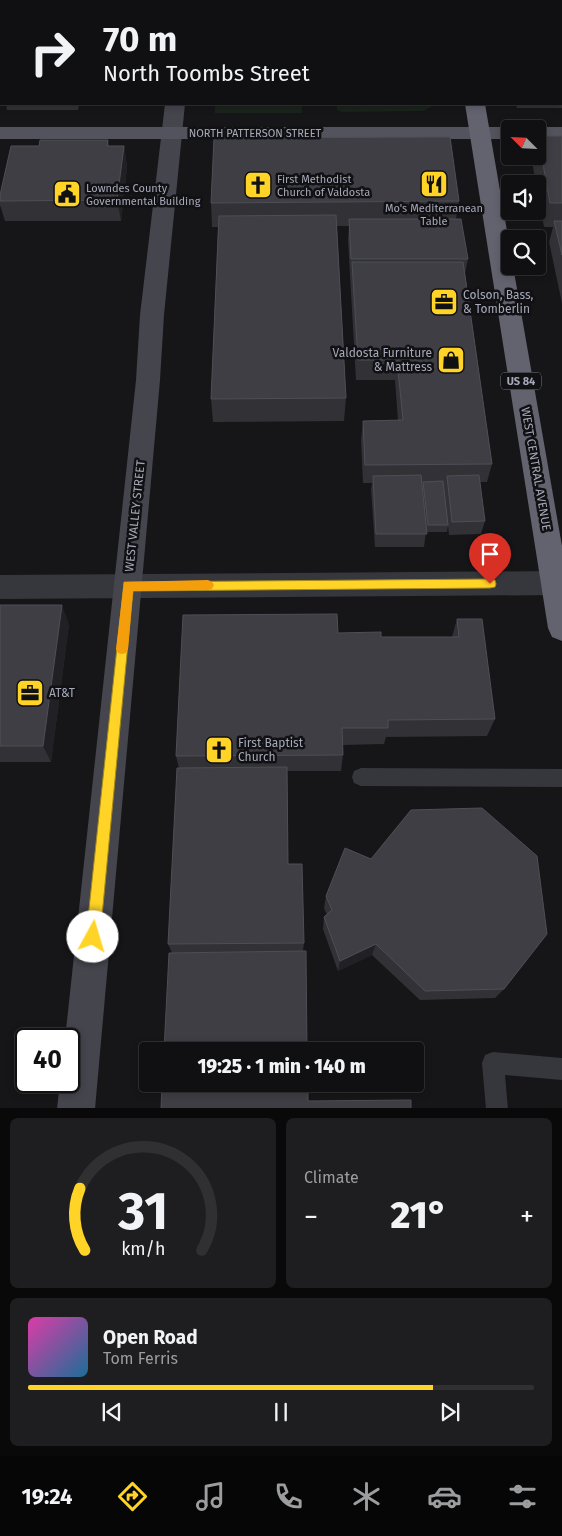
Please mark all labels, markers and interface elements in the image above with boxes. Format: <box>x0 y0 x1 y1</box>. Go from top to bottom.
text: 70 m <box>103 18 177 60</box>
icon: right <box>20 20 85 85</box>
text: North Toombs Street <box>103 60 310 87</box>
north arrow <box>501 120 546 165</box>
map controls <box>501 120 546 275</box>
street label: NORTH PATTERSON STREET <box>189 127 322 140</box>
restaurant icon: Mo's Mediterranean Table <box>419 169 449 199</box>
church icon: First Methodist Church of Valdosta <box>243 170 273 200</box>
place label: First Methodist Church of Valdosta <box>277 173 370 199</box>
button: sound <box>501 175 546 220</box>
public building icon: Lowndes County Governmental Building <box>52 179 82 209</box>
place label: Lowndes County Governmental Building <box>86 182 201 208</box>
place label: Mo's Mediterranean Table <box>385 202 483 228</box>
button: search <box>501 230 546 275</box>
office icon: Colson, Bass, & Tomberlin <box>429 287 459 317</box>
place label: Colson, Bass, & Tomberlin <box>463 288 534 316</box>
shop icon: Valdosta Furniture & Mattress <box>436 345 466 375</box>
place label: Valdosta Furniture & Mattress <box>333 346 432 374</box>
road number: US 84 <box>501 372 541 390</box>
street label: WEST CENTRAL AVENUE <box>518 406 554 532</box>
street label: WEST VALLEY STREET <box>122 459 148 572</box>
pin <box>469 533 511 584</box>
icon: arrive <box>476 540 504 568</box>
office icon: AT&T <box>15 678 45 708</box>
place label: AT&T <box>49 686 76 700</box>
church icon: First Baptist Church <box>204 735 234 765</box>
place label: First Baptist Church <box>238 736 304 764</box>
position arrow <box>66 910 118 962</box>
speed limit sign: 40 <box>15 1028 80 1093</box>
text: 19:25 · 1 min · 140 m <box>197 1055 366 1078</box>
text: Climate <box>304 1168 359 1187</box>
text: 31 <box>117 1180 168 1243</box>
text: 21° <box>391 1192 447 1238</box>
text: − <box>304 1200 318 1233</box>
text: + <box>520 1200 534 1233</box>
text: km/h <box>121 1238 165 1260</box>
text: Open Road <box>103 1326 198 1349</box>
text: Tom Ferris <box>103 1349 178 1368</box>
icon: previous <box>98 1398 126 1426</box>
icon: pause <box>267 1398 295 1426</box>
icon: next <box>436 1398 464 1426</box>
icon: directions <box>115 1479 150 1514</box>
icon: music <box>193 1479 228 1514</box>
icon: phone <box>271 1479 306 1514</box>
icon: climate <box>349 1479 384 1514</box>
icon: car <box>427 1479 462 1514</box>
icon: filters <box>505 1479 540 1514</box>
text: 19:24 <box>22 1483 72 1510</box>

